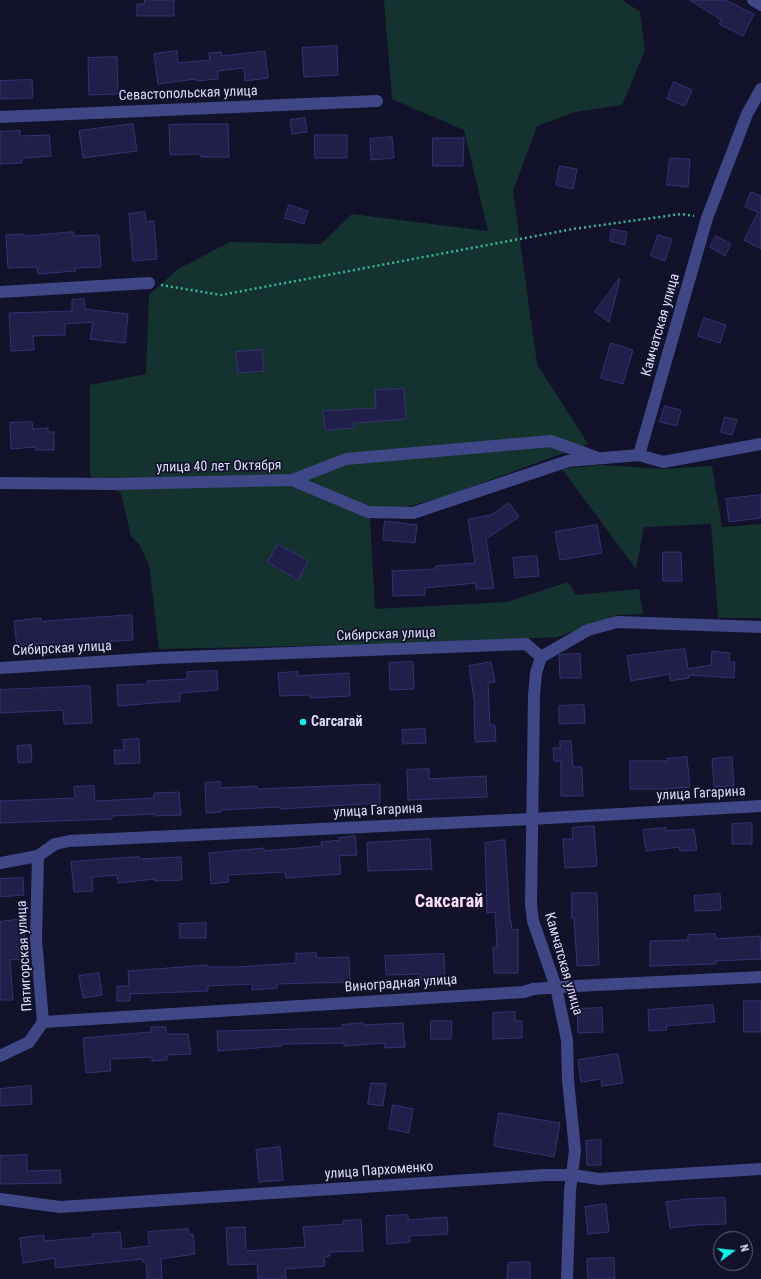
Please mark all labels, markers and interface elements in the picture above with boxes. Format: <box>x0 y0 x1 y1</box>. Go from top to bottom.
street label: Севастопольская улица <box>118 83 258 105</box>
street label: Камчатская улица <box>638 272 684 378</box>
street label: улица 40 лет Октября <box>156 458 282 476</box>
street label: Сибирская улица <box>336 625 436 645</box>
street label: Сибирская улица <box>12 638 112 660</box>
place label: Сагсагай <box>311 714 362 730</box>
marker: Сагсагай <box>298 717 308 727</box>
street label: улица Гагарина <box>656 783 746 805</box>
street label: улица Гагарина <box>333 800 423 822</box>
district label: Саксагай <box>415 891 483 913</box>
street label: Пятигорская улица <box>14 900 36 1012</box>
street label: Камчатская улица <box>540 911 586 1017</box>
street label: Виноградная улица <box>344 972 458 996</box>
street label: улица Пархоменко <box>324 1159 434 1183</box>
north arrow <box>713 1231 753 1271</box>
text: N <box>737 1243 751 1253</box>

